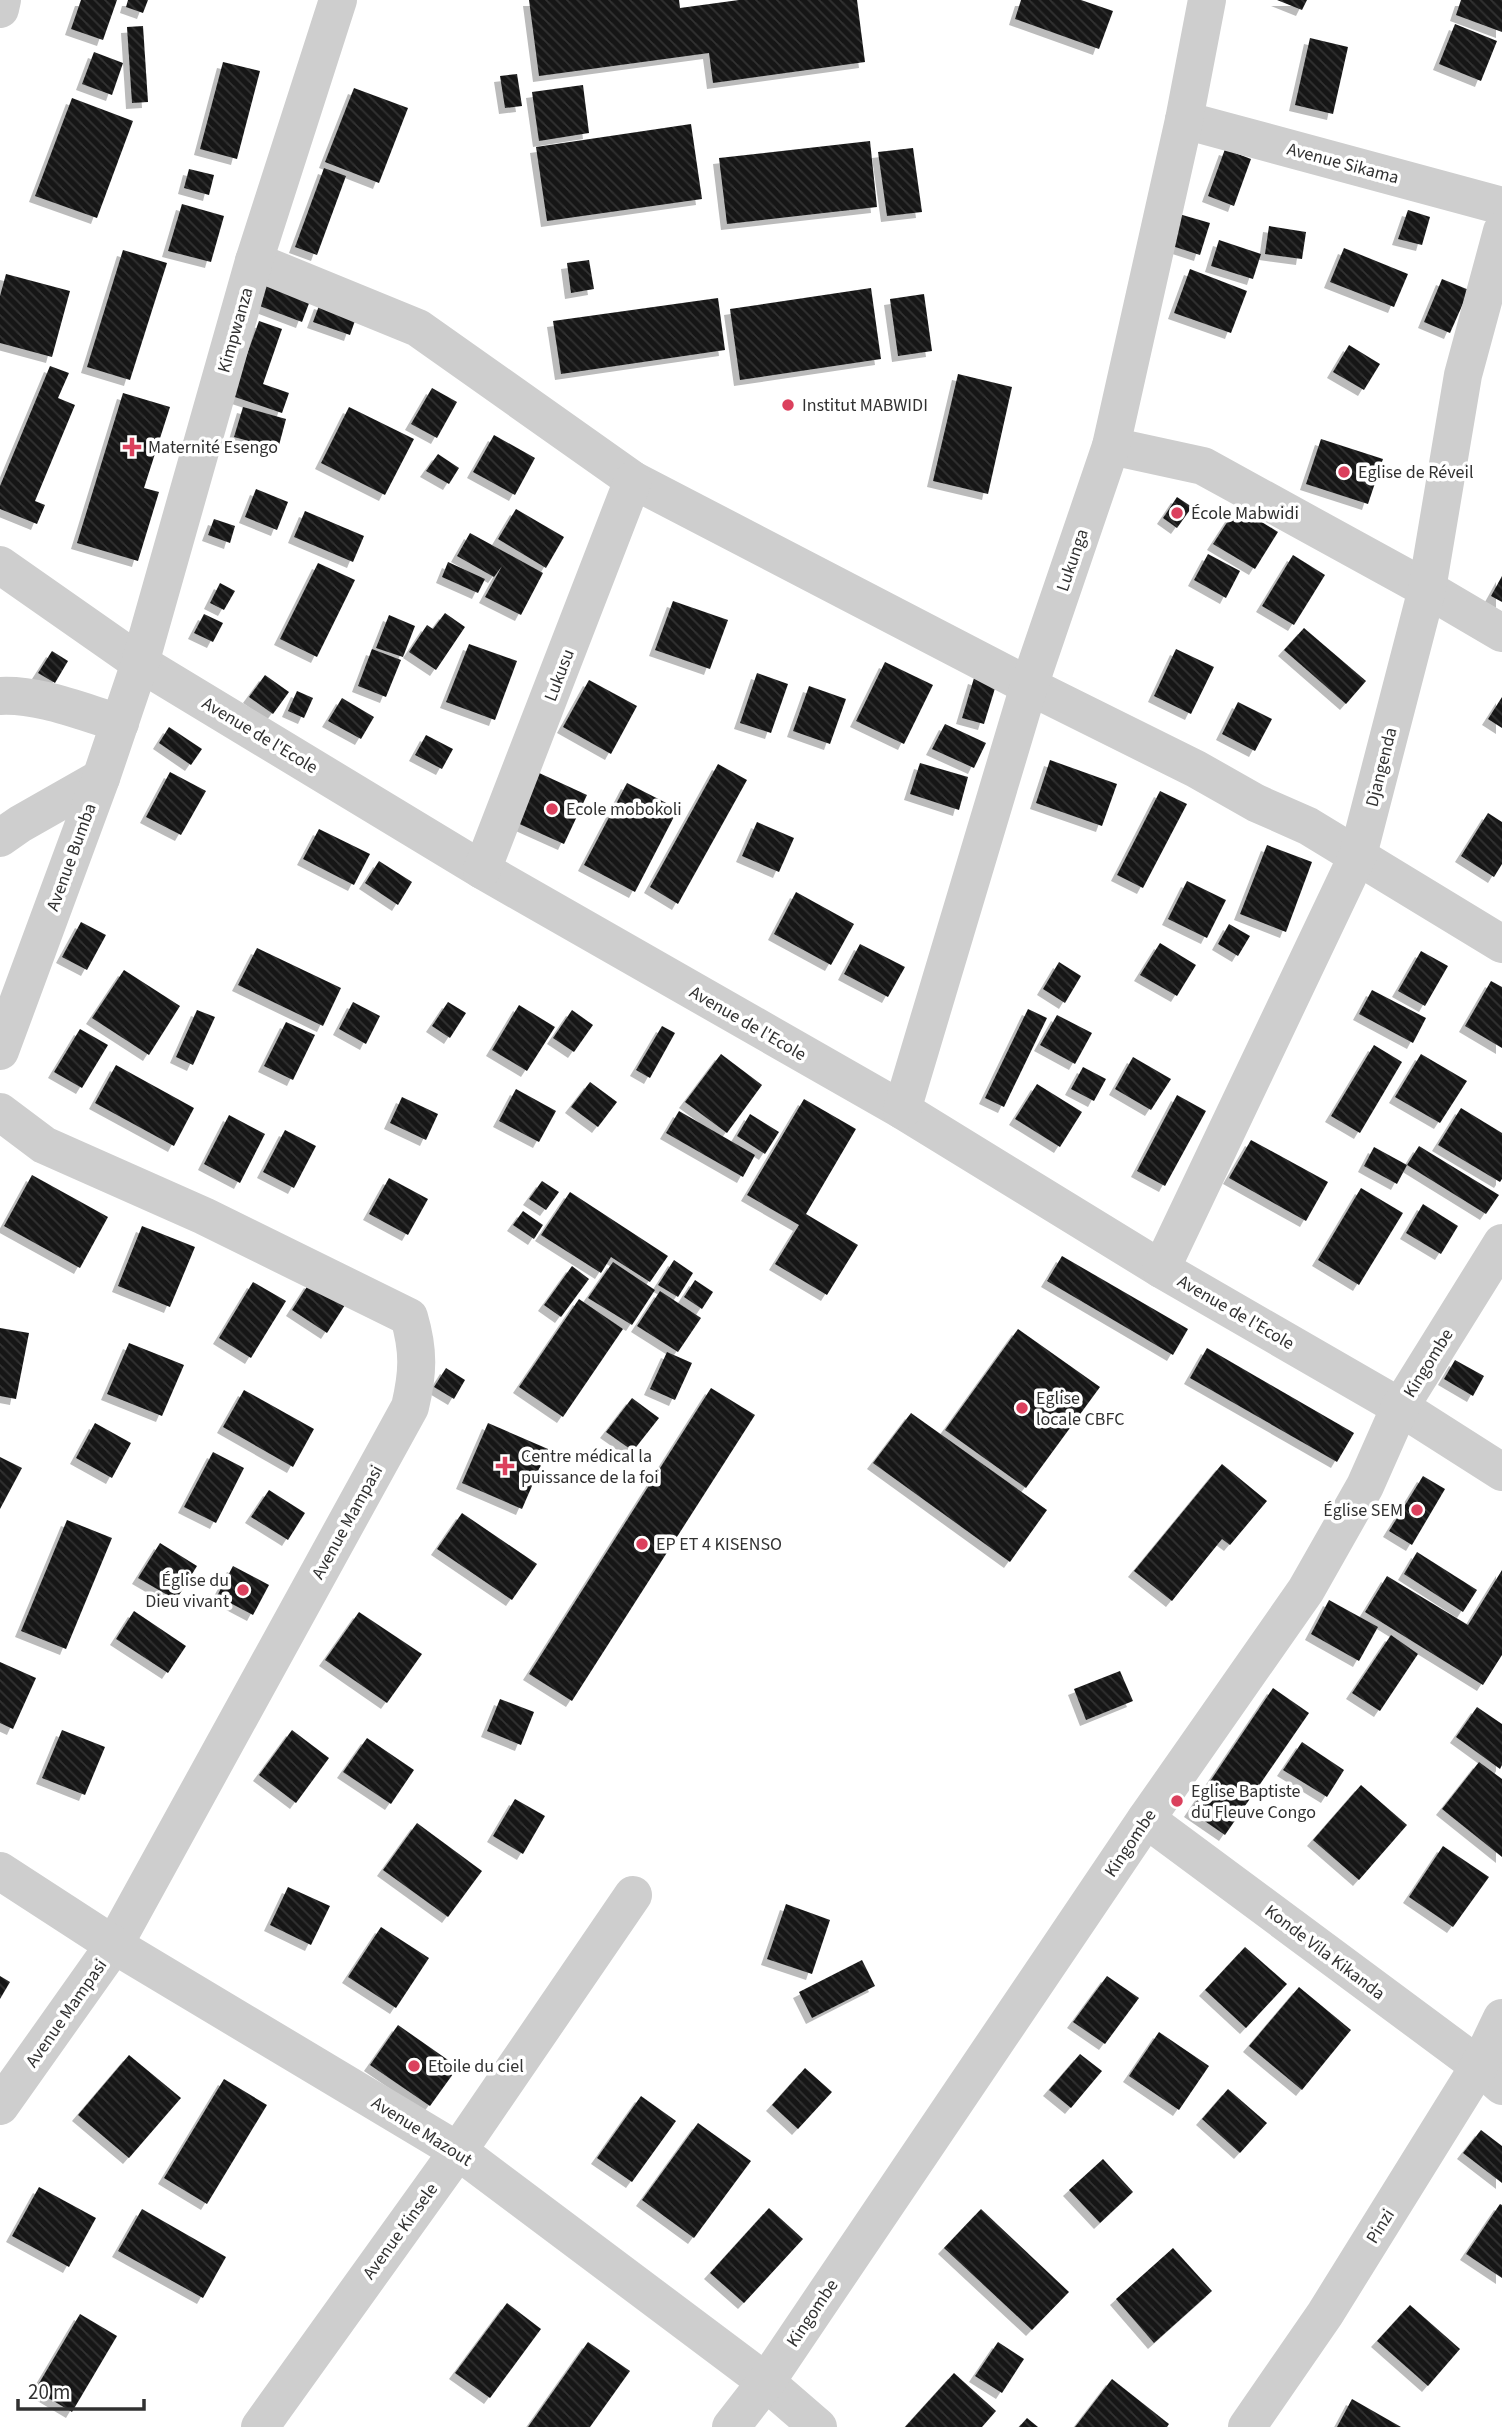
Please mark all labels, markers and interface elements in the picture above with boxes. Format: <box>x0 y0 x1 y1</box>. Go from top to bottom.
street label: Avenue Sikama <box>1284 137 1402 190</box>
street label: Kimpwanza <box>211 285 260 376</box>
place label: Institut MABWIDI <box>802 393 928 418</box>
marker: Institut MABWIDI <box>780 397 796 413</box>
place label: Maternité Esengo <box>148 435 278 460</box>
marker: Maternité Esengo <box>122 437 142 457</box>
place label: Eglise de Réveil <box>1358 460 1474 485</box>
marker: Eglise de Réveil <box>1336 464 1352 480</box>
place label: École Mabwidi <box>1191 501 1299 526</box>
marker: École Mabwidi <box>1169 505 1185 521</box>
street label: Lukunga <box>1050 526 1095 595</box>
street label: Lukusu <box>538 645 581 705</box>
street label: Avenue de l'Ecole <box>197 691 322 780</box>
street label: Djangenda <box>1360 725 1403 809</box>
place label: Ecole mobokoli <box>566 797 682 822</box>
street label: Avenue Bumba <box>40 800 103 915</box>
marker: Ecole mobokoli <box>544 801 560 817</box>
street label: Avenue de l'Ecole <box>685 980 811 1067</box>
street label: Avenue de l'Ecole <box>1173 1269 1299 1356</box>
street label: Kingombe <box>1397 1324 1459 1403</box>
place label: Eglise locale CBFC <box>1036 1386 1124 1432</box>
marker: Eglise locale CBFC <box>1014 1400 1030 1416</box>
place label: Centre médical la puissance de la foi <box>521 1444 659 1490</box>
marker: Centre médical la puissance de la foi <box>495 1456 515 1476</box>
street label: Avenue Mampasi <box>306 1461 389 1584</box>
place label: Église SEM <box>1323 1498 1403 1523</box>
marker: Église SEM <box>1409 1502 1425 1518</box>
place label: EP ET 4 KISENSO <box>656 1532 782 1557</box>
marker: EP ET 4 KISENSO <box>634 1536 650 1552</box>
place label: Église du Dieu vivant <box>145 1568 229 1614</box>
marker: Église du Dieu vivant <box>235 1582 251 1598</box>
place label: Eglise Baptiste du Fleuve Congo <box>1191 1779 1316 1825</box>
marker: Eglise Baptiste du Fleuve Congo <box>1169 1793 1185 1809</box>
street label: Kingombe <box>1098 1804 1162 1882</box>
street label: Konde Vila Kikanda <box>1259 1899 1390 2006</box>
street label: Avenue Mampasi <box>20 1954 113 2072</box>
place label: Etoile du ciel <box>428 2054 524 2079</box>
marker: Etoile du ciel <box>406 2058 422 2074</box>
street label: Avenue Mazout <box>367 2091 477 2172</box>
street label: Avenue Kinsele <box>357 2178 444 2285</box>
street label: Pinzi <box>1360 2204 1401 2248</box>
street label: Kingombe <box>780 2274 844 2352</box>
scale bar <box>18 2368 144 2412</box>
text: 20 m <box>28 2377 70 2407</box>

